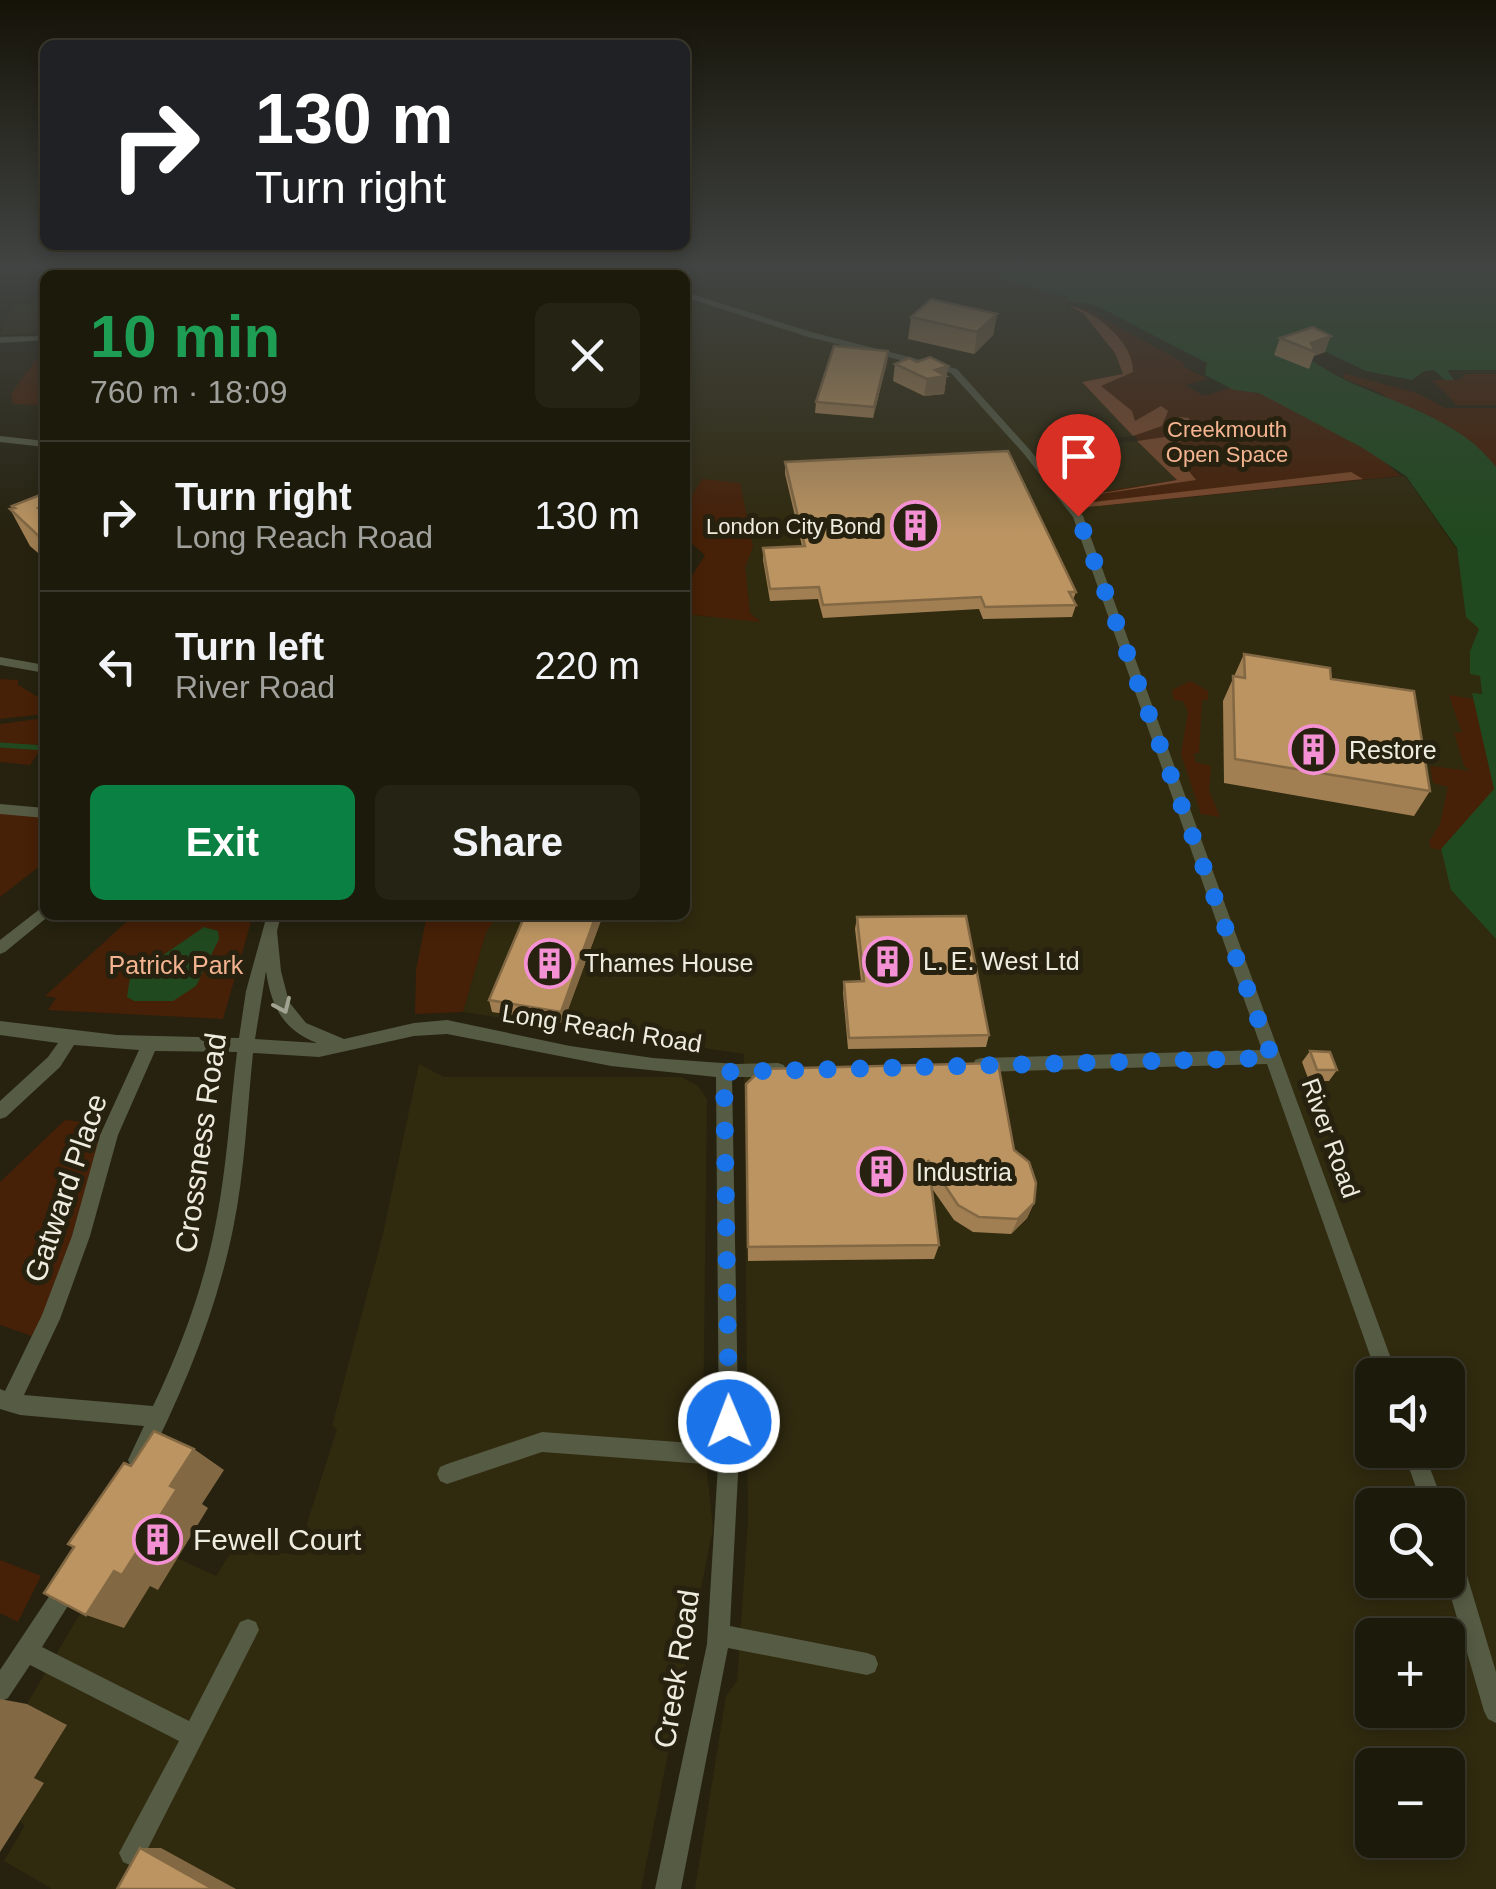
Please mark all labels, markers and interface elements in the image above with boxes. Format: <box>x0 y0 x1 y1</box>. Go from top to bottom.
icon: right <box>90 80 220 210</box>
text: 130 m <box>255 80 453 158</box>
text: Turn right <box>255 162 446 213</box>
text: 10 min <box>90 303 280 370</box>
button: close <box>535 303 640 408</box>
text: 760 m · 18:09 <box>90 374 287 410</box>
pin <box>1036 414 1121 517</box>
park label: Creekmouth Open Space <box>1166 417 1288 467</box>
icon: arrive <box>1051 429 1106 484</box>
text: Turn right <box>175 476 352 518</box>
icon: right <box>90 489 145 544</box>
text: 130 m <box>534 495 640 537</box>
building icon: London City Bond <box>890 500 942 552</box>
place label: London City Bond <box>706 514 881 539</box>
text: Long Reach Road <box>175 519 433 555</box>
text: Turn left <box>175 626 324 668</box>
icon: left <box>90 639 145 694</box>
text: 220 m <box>534 645 640 687</box>
text: River Road <box>175 669 335 705</box>
building icon: Restore <box>1288 724 1340 776</box>
place label: Restore <box>1349 736 1437 764</box>
button: Exit <box>90 785 355 900</box>
button: Share <box>375 785 640 900</box>
building icon: L. E. West Ltd <box>862 935 914 987</box>
building icon: Thames House <box>523 937 575 989</box>
place label: L. E. West Ltd <box>923 947 1080 975</box>
place label: Thames House <box>584 949 754 977</box>
park label: Patrick Park <box>109 951 244 979</box>
one-way arrow <box>271 995 291 1013</box>
street label: Long Reach Road <box>500 998 704 1058</box>
street label: Crossness Road <box>169 1031 232 1255</box>
street label: River Road <box>1296 1074 1366 1202</box>
street label: Gatward Place <box>18 1089 113 1286</box>
building icon: Industria <box>855 1146 907 1198</box>
place label: Industria <box>916 1158 1012 1186</box>
map controls <box>1355 1358 1465 1858</box>
button: sound <box>1355 1358 1465 1468</box>
position arrow <box>677 1370 781 1474</box>
button: search <box>1355 1488 1465 1598</box>
building icon: Fewell Court <box>132 1514 184 1566</box>
place label: Fewell Court <box>193 1523 362 1556</box>
street label: Creek Road <box>648 1587 705 1751</box>
button: + <box>1355 1618 1465 1728</box>
button: − <box>1355 1748 1465 1858</box>

